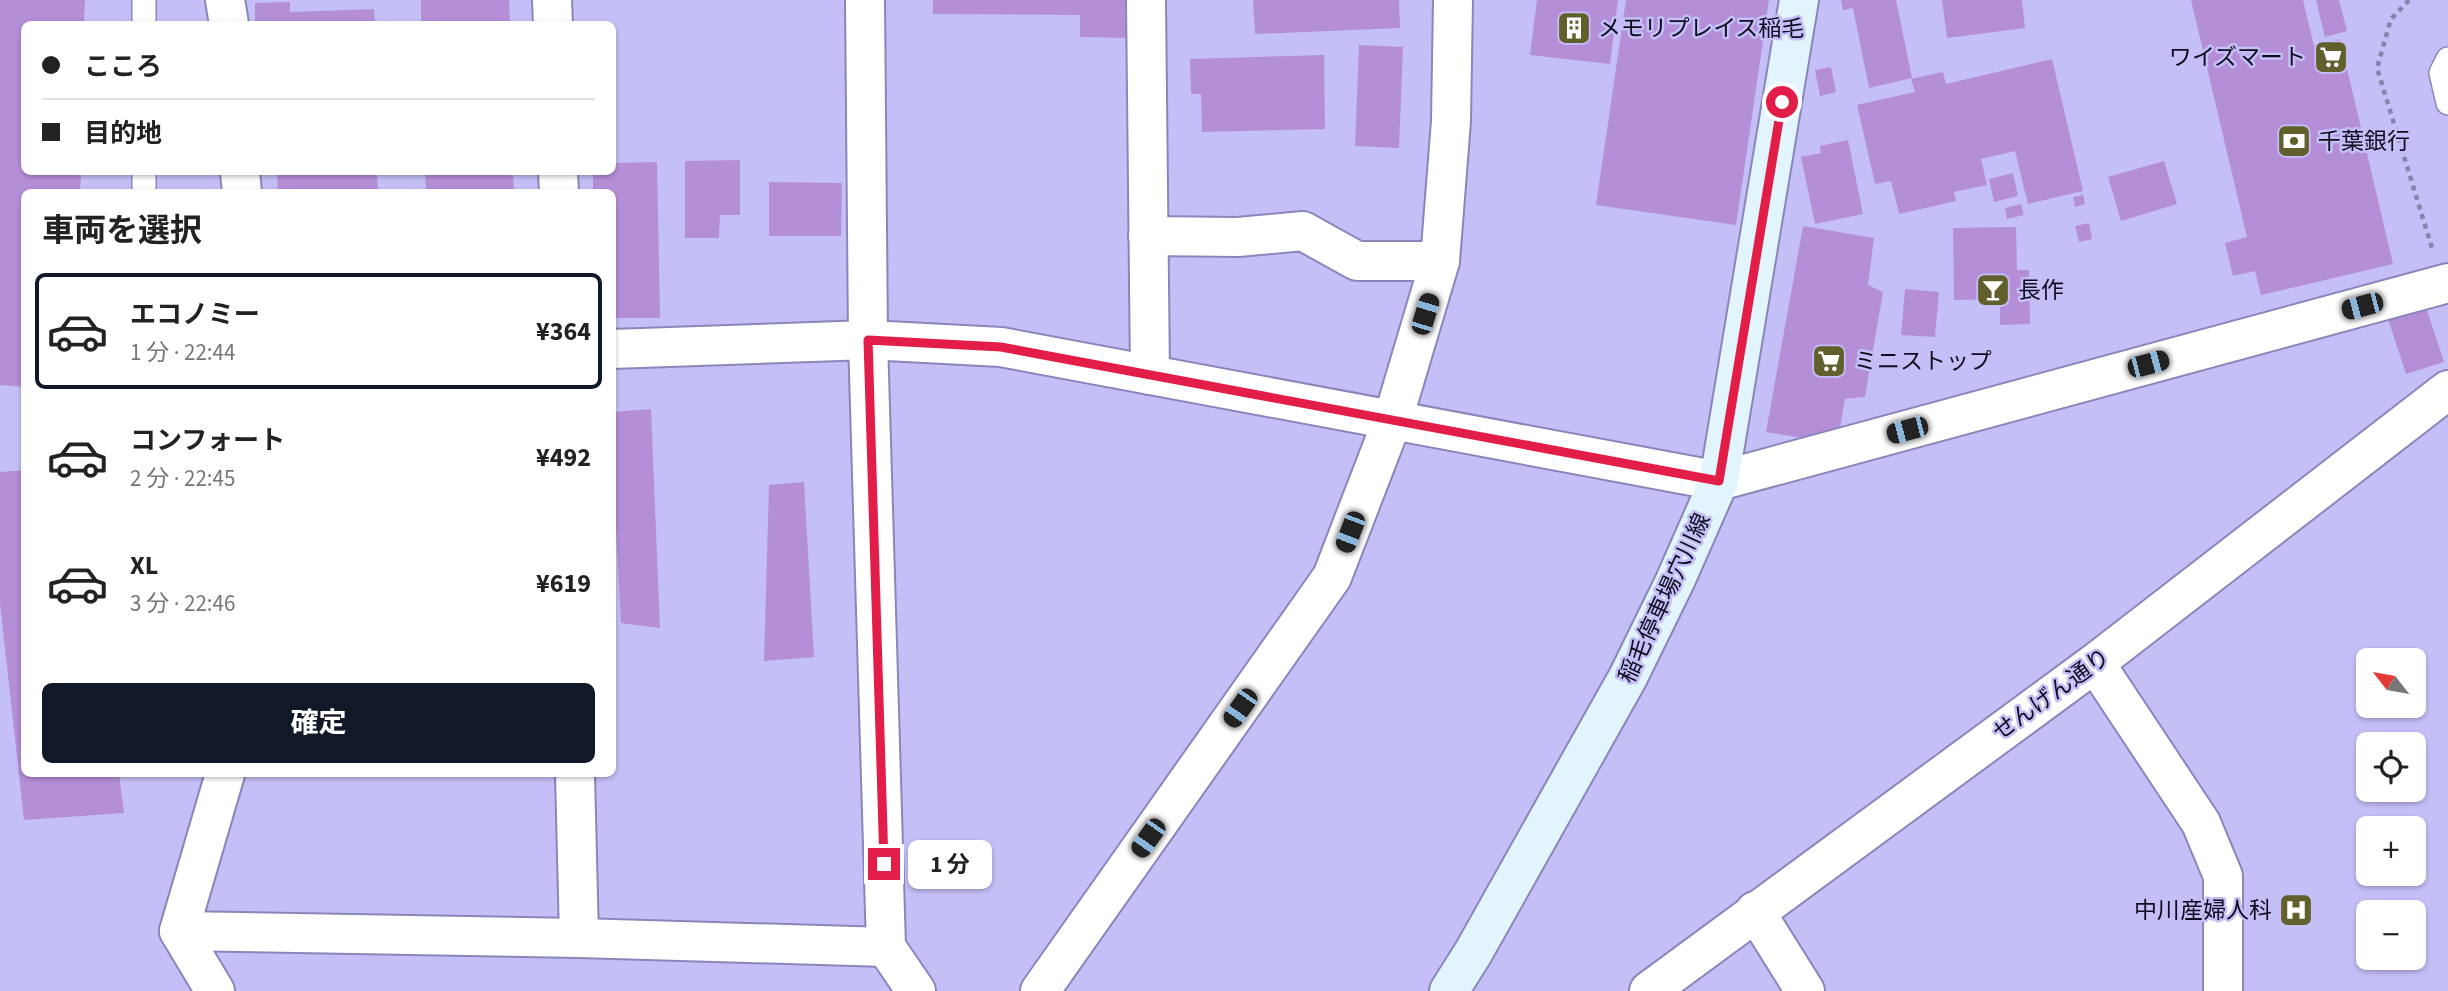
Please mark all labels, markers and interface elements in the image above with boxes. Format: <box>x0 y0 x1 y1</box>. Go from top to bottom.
building icon: メモリプレイス稲毛 <box>1555 9 1593 47</box>
place label: メモリプレイス稲毛 <box>1598 12 1804 45</box>
supermarket icon: ワイズマート <box>2312 38 2350 76</box>
place label: ワイズマート <box>2169 41 2306 74</box>
text: こころ <box>84 48 162 85</box>
route start <box>1766 86 1798 118</box>
text: 目的地 <box>84 115 162 152</box>
bank icon: 千葉銀行 <box>2275 122 2313 160</box>
place label: 千葉銀行 <box>2318 125 2410 158</box>
text: 車両を選択 <box>42 208 202 254</box>
bar icon: 長作 <box>1974 271 2012 309</box>
place label: 長作 <box>2018 274 2064 307</box>
car <box>2339 290 2386 322</box>
car <box>1409 291 1442 337</box>
text: エコノミー <box>130 296 260 333</box>
icon: car <box>46 300 109 363</box>
text: ¥364 <box>536 313 591 350</box>
text: 1 分 · 22:44 <box>130 336 235 369</box>
supermarket icon: ミニストップ <box>1810 342 1848 380</box>
place label: ミニストップ <box>1854 345 1992 378</box>
car <box>2125 348 2172 380</box>
car <box>1884 414 1931 446</box>
text: コンフォート <box>130 422 285 459</box>
icon: car <box>46 426 109 489</box>
text: ¥492 <box>536 439 591 476</box>
text: 2 分 · 22:45 <box>130 462 235 495</box>
street label: 稲毛停車場穴川線 <box>1611 508 1718 689</box>
car <box>1333 509 1368 555</box>
text: XL <box>130 547 158 584</box>
icon: car <box>46 552 109 615</box>
text: ¥619 <box>536 565 591 602</box>
text: 3 分 · 22:46 <box>130 587 235 620</box>
street label: せんげん通り <box>1986 640 2117 748</box>
north arrow <box>2356 648 2426 718</box>
map controls <box>2356 648 2426 970</box>
button: 確定 <box>42 683 595 763</box>
car <box>1220 685 1261 731</box>
button: locate <box>2356 732 2426 802</box>
car <box>1128 815 1169 861</box>
button: + <box>2356 816 2426 886</box>
callout: 1 分 <box>908 840 992 888</box>
route end <box>868 848 900 880</box>
text: 1 分 <box>930 848 970 881</box>
hospital icon: 中川産婦人科 <box>2277 891 2315 929</box>
place label: 中川産婦人科 <box>2134 894 2272 927</box>
button: − <box>2356 900 2426 970</box>

